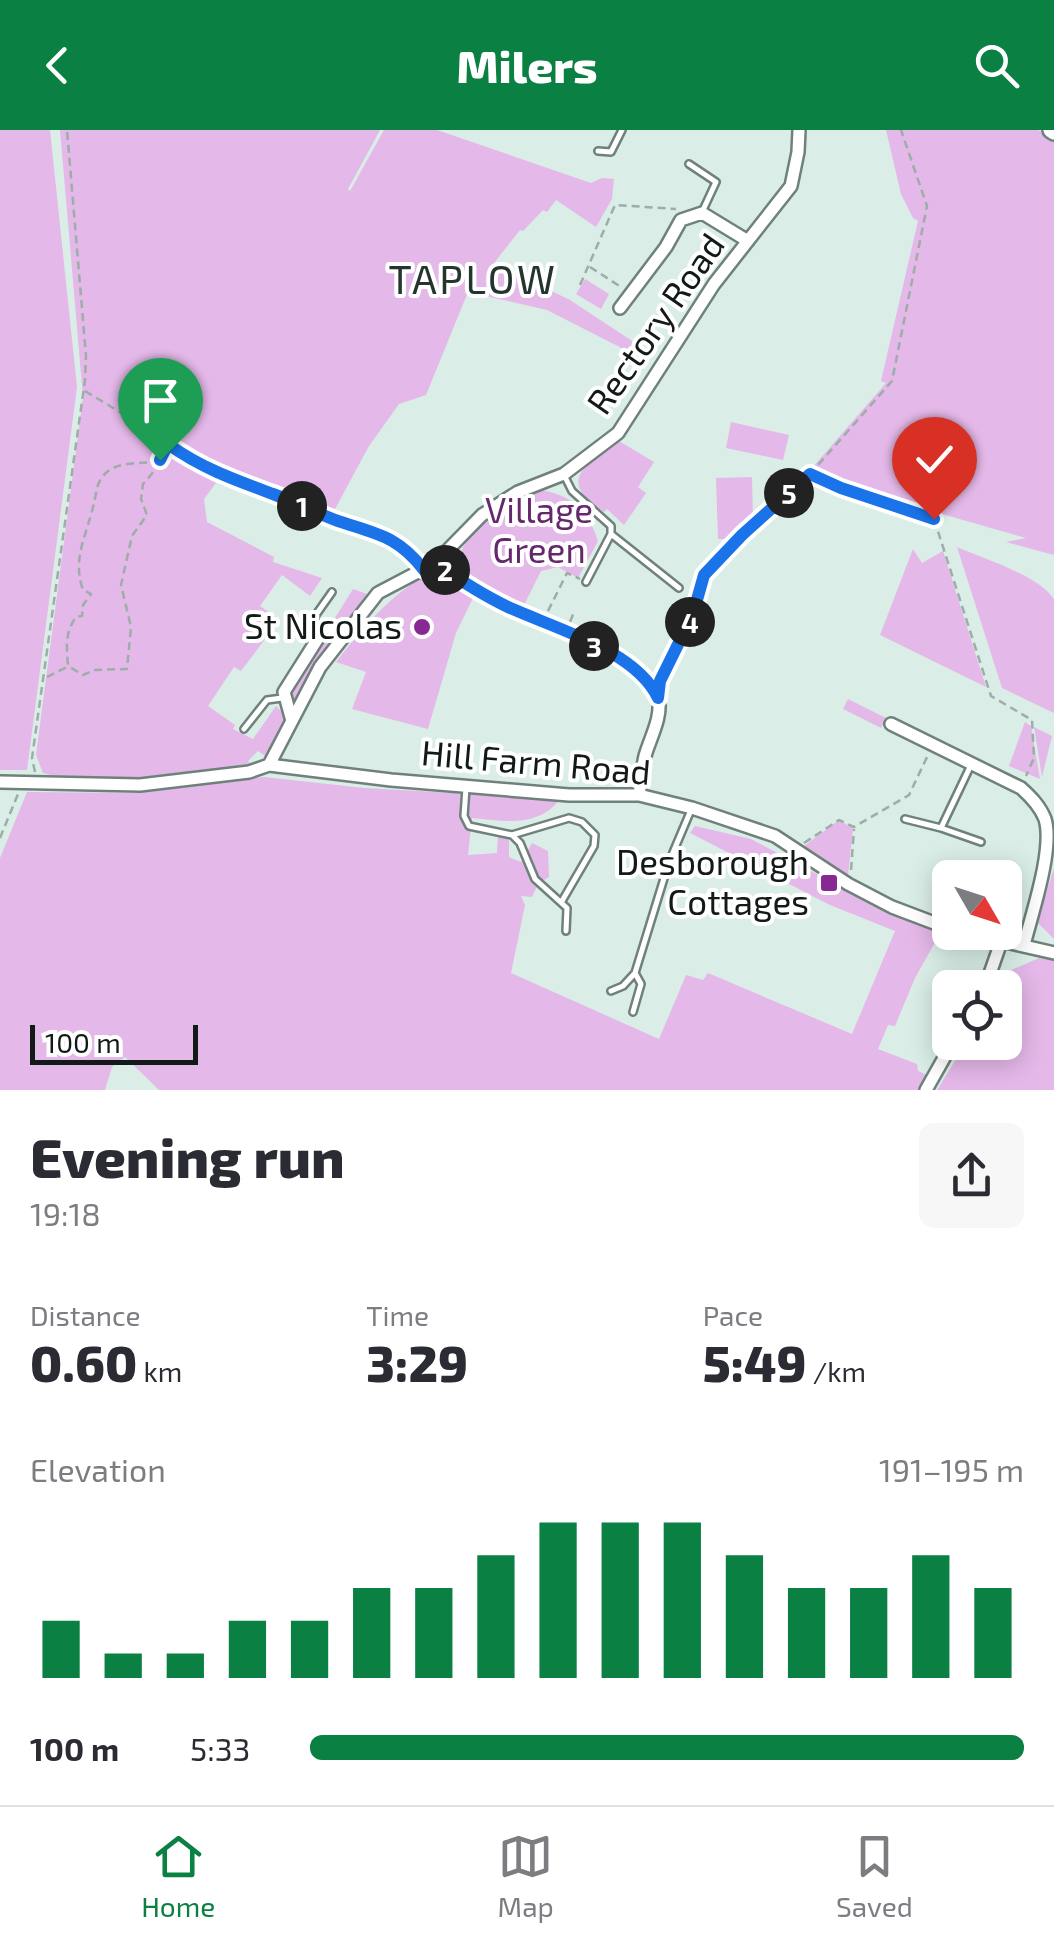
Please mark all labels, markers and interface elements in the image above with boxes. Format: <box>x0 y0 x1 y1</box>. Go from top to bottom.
icon: back <box>30 38 85 93</box>
text: Milers <box>457 38 597 92</box>
icon: search <box>969 38 1024 93</box>
street label: Rectory Road <box>577 224 732 421</box>
district label: TAPLOW <box>389 254 557 302</box>
pin <box>118 358 203 461</box>
icon: arrive <box>133 373 188 428</box>
pin <box>892 417 977 520</box>
icon: check <box>907 432 962 487</box>
pin: 5 <box>764 468 814 518</box>
text: 5 <box>781 476 797 510</box>
pin: 1 <box>277 481 327 531</box>
park label: Village Green <box>485 488 593 570</box>
text: 1 <box>296 489 308 523</box>
pin: 2 <box>420 545 470 595</box>
text: 2 <box>437 553 453 587</box>
pin: 4 <box>665 597 715 647</box>
place label: St Nicolas <box>244 604 402 646</box>
text: 4 <box>681 605 699 639</box>
marker: St Nicolas <box>411 616 433 638</box>
pin: 3 <box>569 621 619 671</box>
text: 3 <box>586 629 602 663</box>
street label: Hill Farm Road <box>420 730 653 792</box>
place label: Desborough Cottages <box>616 840 809 922</box>
north arrow <box>932 860 1022 950</box>
map controls <box>932 860 1022 1060</box>
marker: Desborough Cottages <box>818 872 840 894</box>
button: locate <box>932 970 1022 1060</box>
scale bar <box>30 1020 198 1064</box>
text: 100 m <box>45 1025 121 1059</box>
text: Evening run <box>30 1123 345 1189</box>
button: share <box>919 1123 1024 1228</box>
text: 19:18 <box>30 1194 101 1232</box>
text: Distance <box>30 1298 141 1332</box>
text: Time <box>366 1298 429 1332</box>
text: Pace <box>703 1298 763 1332</box>
text: 0.60 <box>30 1332 137 1392</box>
text: 3:29 <box>366 1332 468 1392</box>
text: 5:49 <box>703 1332 807 1392</box>
text: km <box>137 1354 182 1388</box>
text: /km <box>807 1354 866 1388</box>
text: Elevation <box>30 1450 166 1488</box>
text: 191–195 m <box>879 1450 1024 1488</box>
text: 100 m <box>30 1729 119 1767</box>
text: 5:33 <box>190 1729 250 1767</box>
tab: Home <box>141 1829 215 1923</box>
tab: Map <box>498 1829 554 1923</box>
tab: Saved <box>836 1829 913 1923</box>

